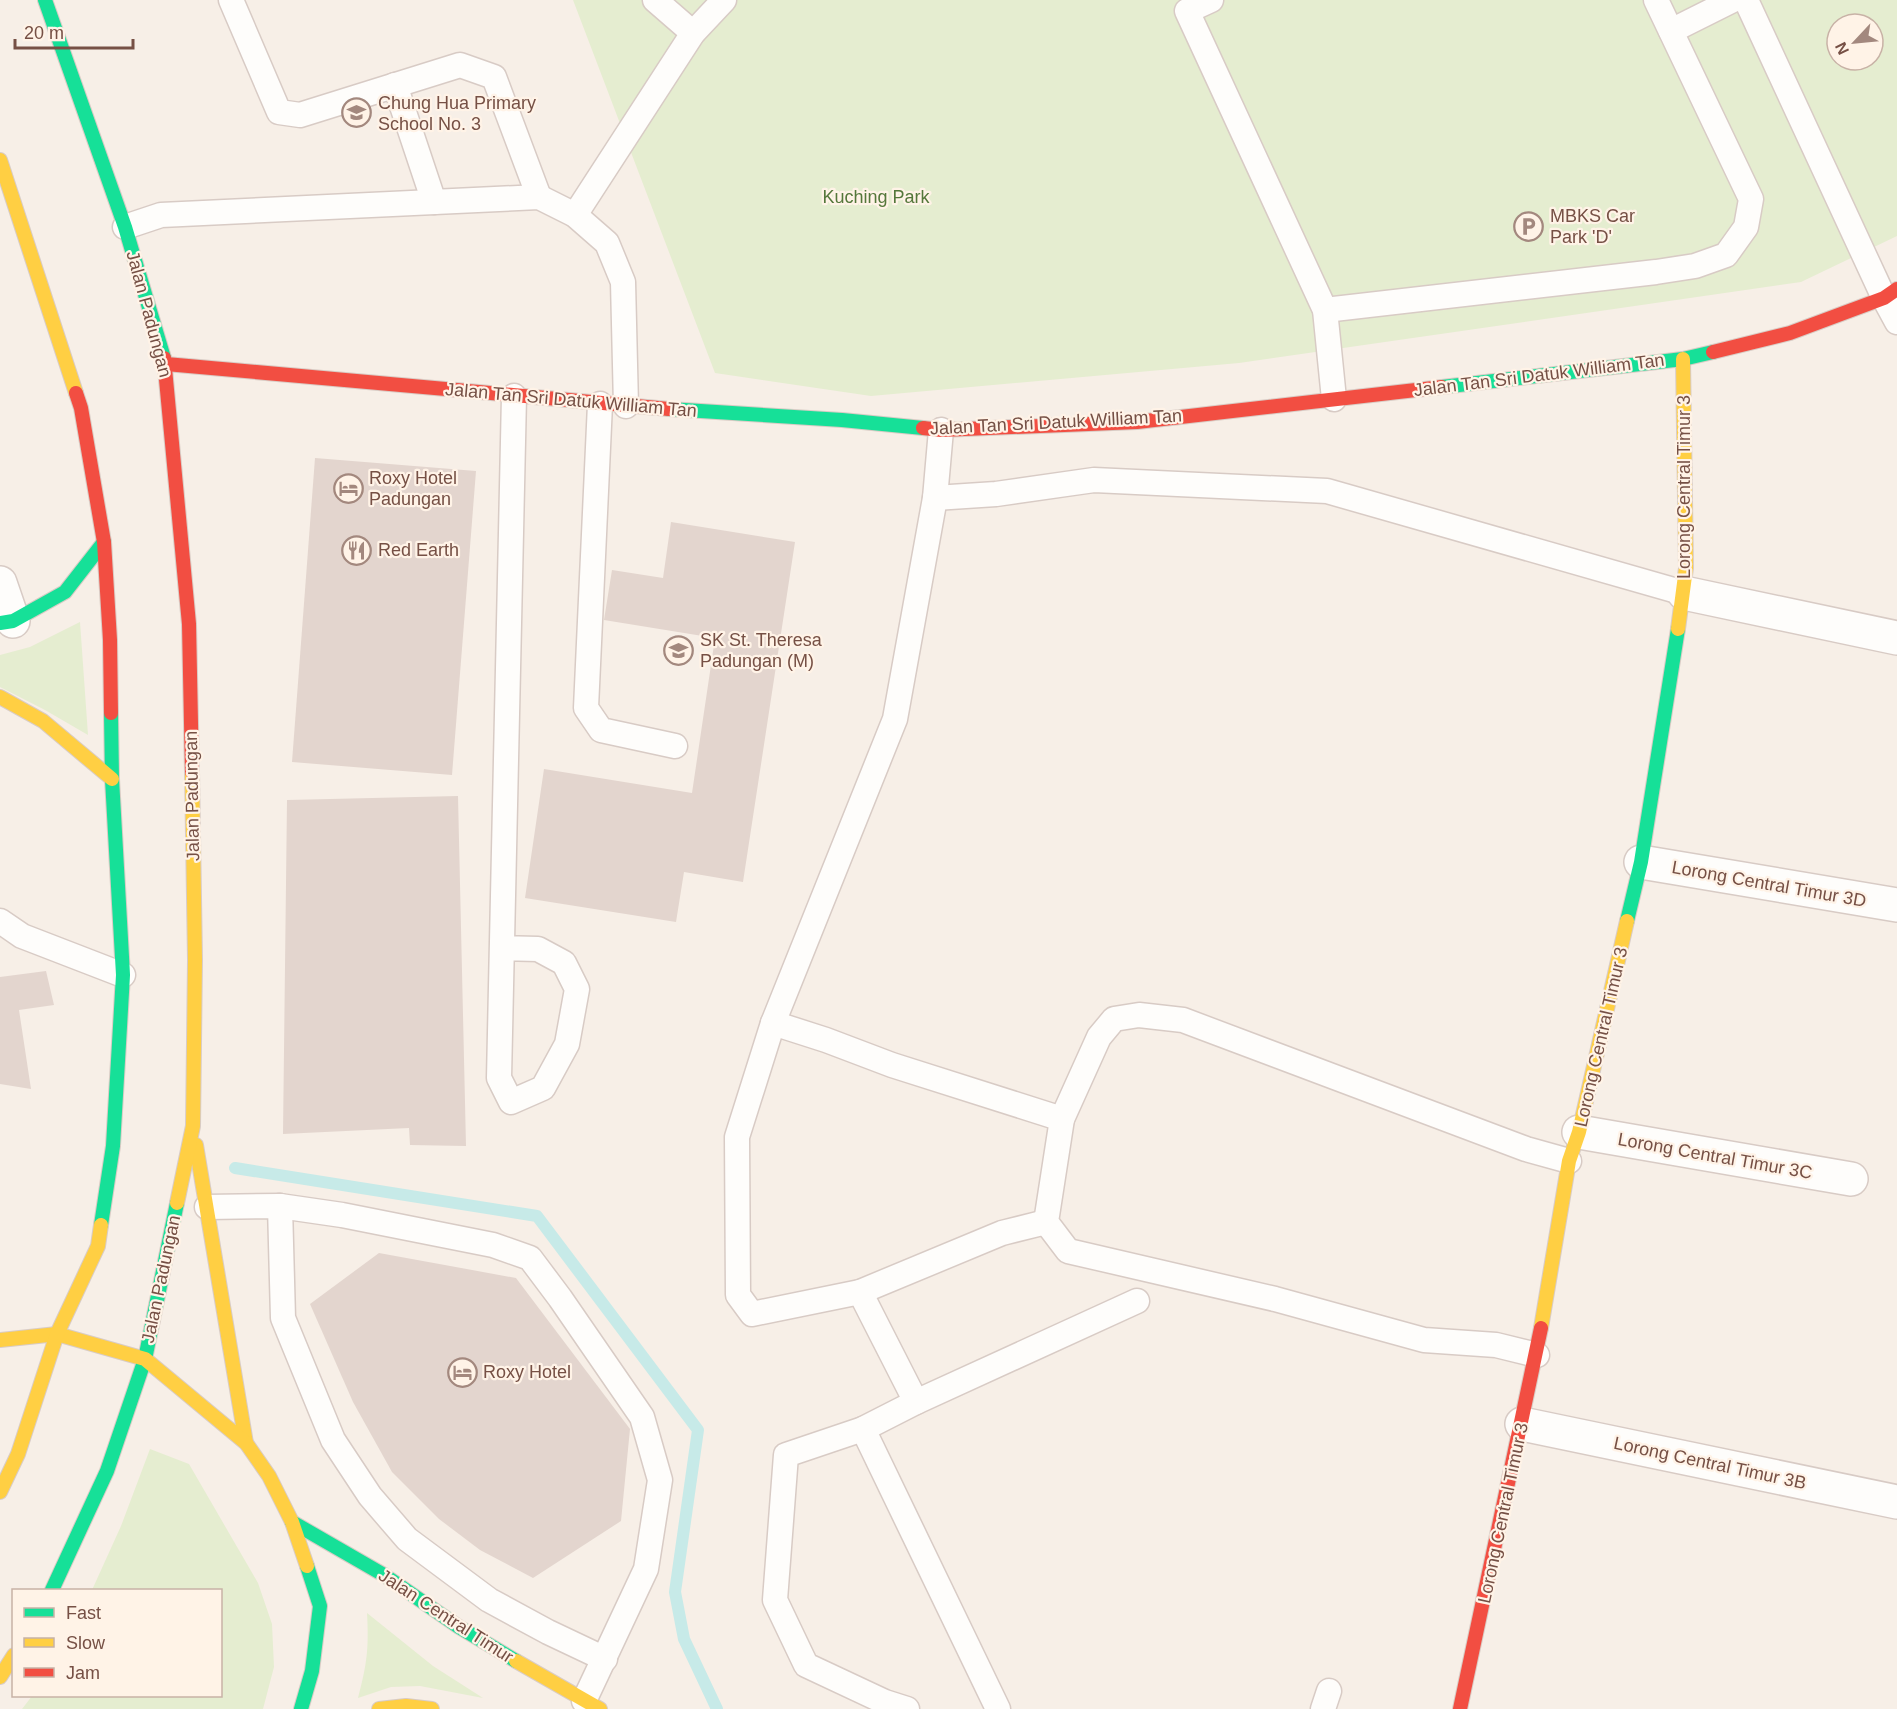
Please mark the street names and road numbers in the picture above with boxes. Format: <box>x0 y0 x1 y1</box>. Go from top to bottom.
street label: Jalan Padungan <box>123 249 175 379</box>
street label: Jalan Tan Sri Datuk William Tan <box>1412 350 1666 400</box>
street label: Jalan Tan Sri Datuk William Tan <box>444 379 698 421</box>
street label: Lorong Central Timur 3 <box>1674 395 1694 579</box>
street label: Jalan Tan Sri Datuk William Tan <box>929 405 1183 439</box>
street label: Jalan Padungan <box>181 731 203 861</box>
street label: Lorong Central Timur 3D <box>1670 857 1868 911</box>
street label: Lorong Central Timur 3 <box>1571 945 1631 1129</box>
street label: Lorong Central Timur 3C <box>1616 1129 1814 1183</box>
street label: Jalan Padungan <box>138 1213 184 1345</box>
street label: Lorong Central Timur 3 <box>1474 1421 1532 1605</box>
street label: Lorong Central Timur 3B <box>1612 1433 1808 1493</box>
street label: Jalan Central Timur <box>375 1565 517 1667</box>

